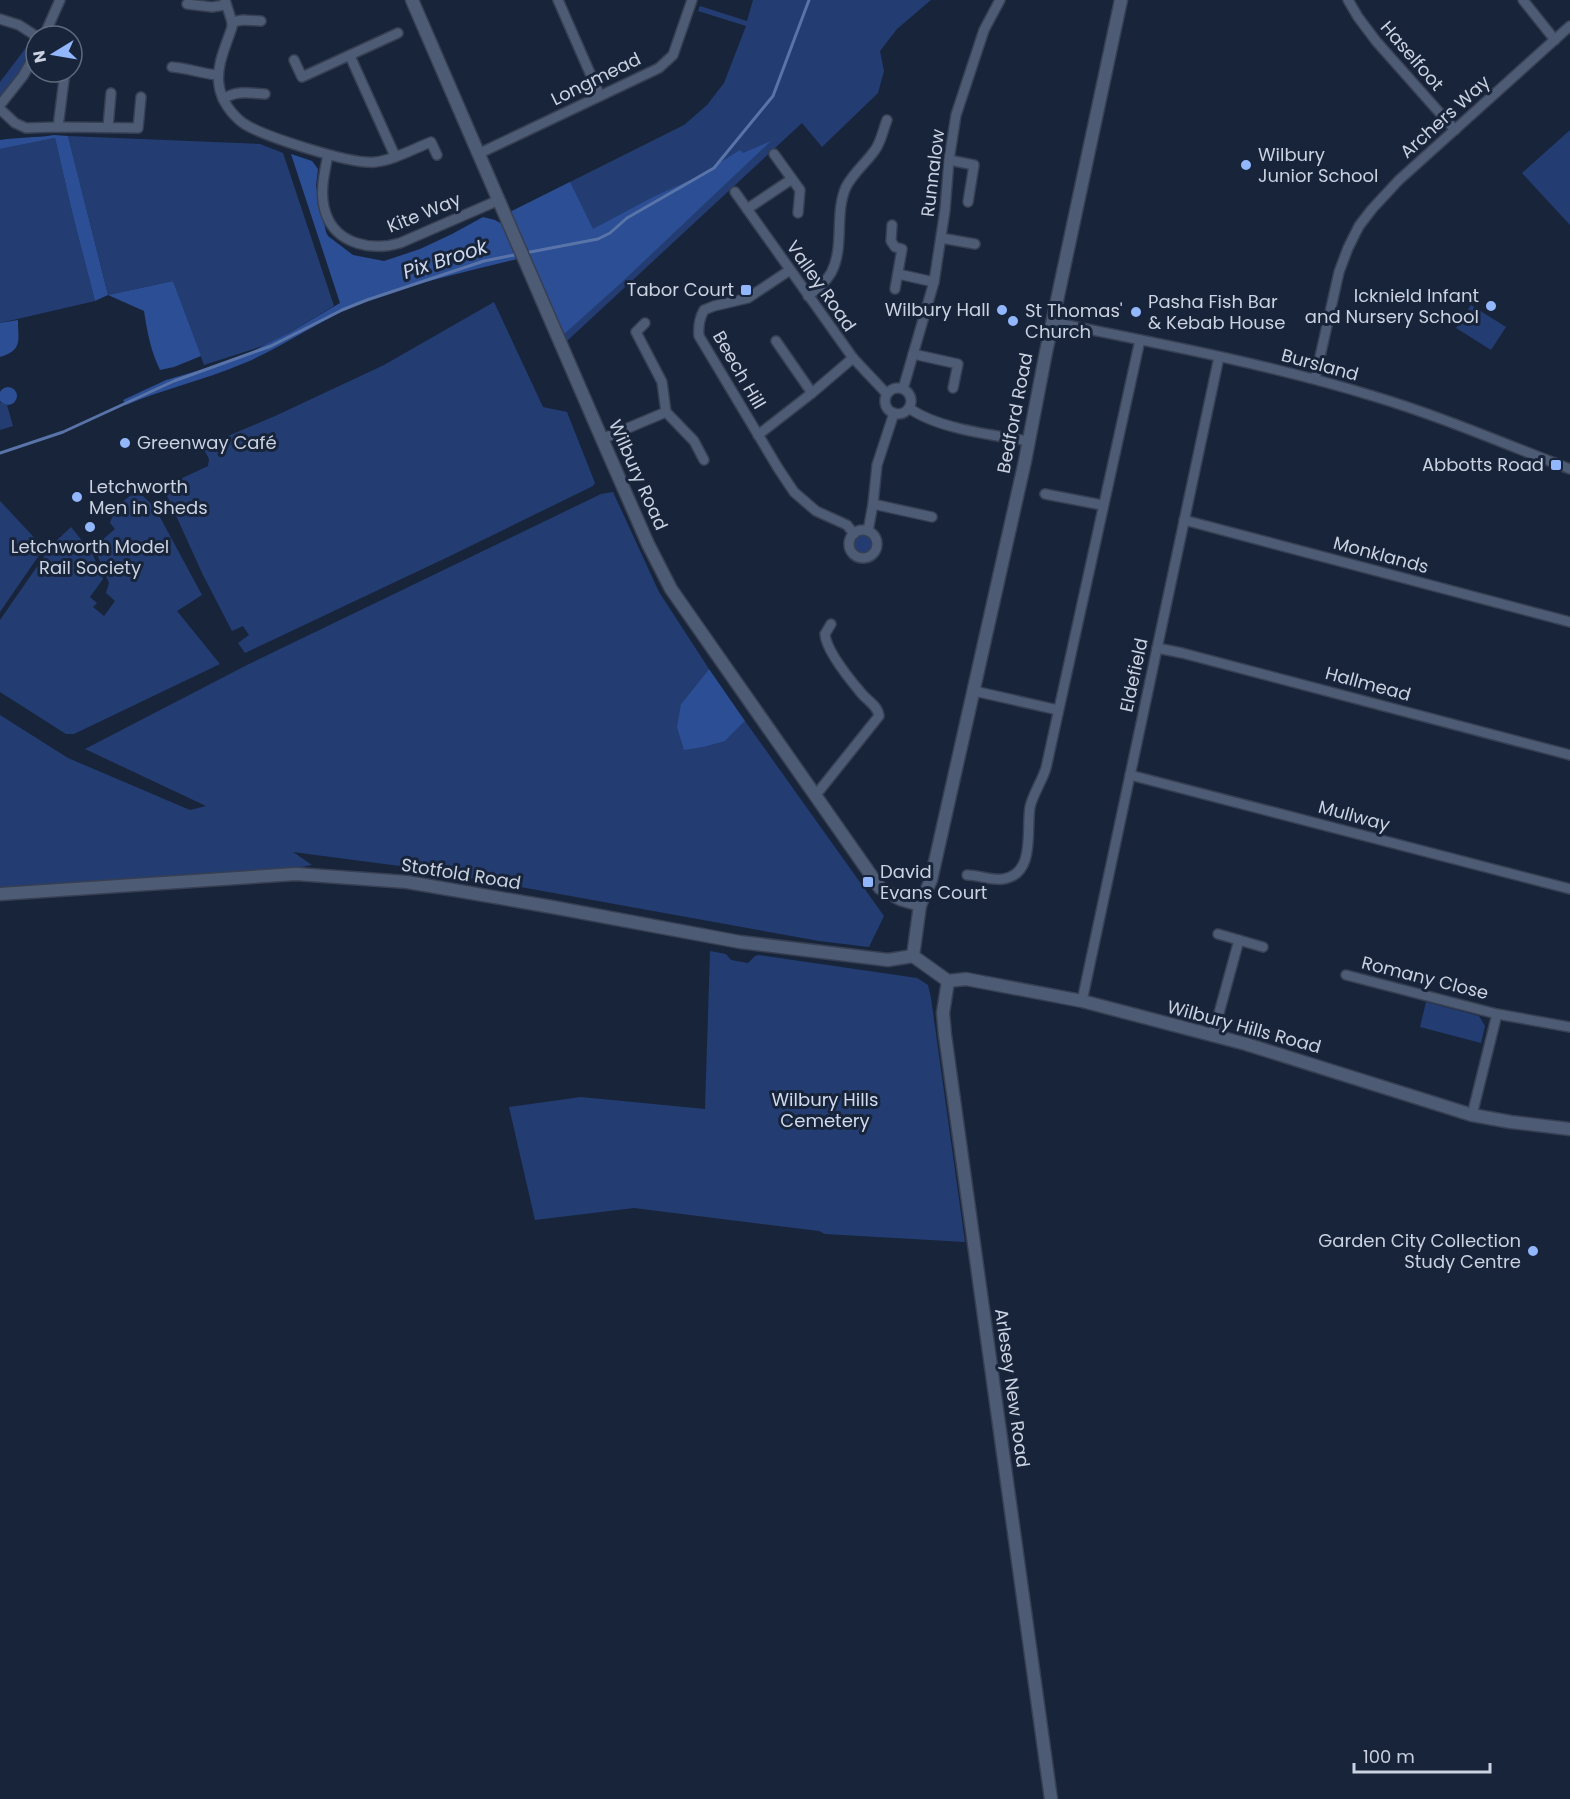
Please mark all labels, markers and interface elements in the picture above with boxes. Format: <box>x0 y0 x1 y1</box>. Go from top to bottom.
street label: Haselfoot <box>1375 15 1450 96</box>
north arrow <box>24 24 84 84</box>
street label: Longmead <box>547 46 645 111</box>
text: N <box>27 49 52 65</box>
street label: Archers Way <box>1394 69 1495 164</box>
street label: Runnalow <box>915 127 950 218</box>
place label: Wilbury Junior School <box>1258 142 1379 188</box>
marker: Wilbury Junior School <box>1239 158 1253 172</box>
street label: Kite Way <box>383 186 464 239</box>
water label: Pix Brook <box>399 232 493 286</box>
street label: Valley Road <box>781 235 862 336</box>
place label: Tabor Court <box>627 277 734 302</box>
marker: Tabor Court <box>739 283 753 297</box>
place label: Icknield Infant and Nursery School <box>1305 283 1479 329</box>
place label: Pasha Fish Bar & Kebab House <box>1148 289 1285 335</box>
place label: Wilbury Hall <box>885 297 990 322</box>
place label: St Thomas' Church <box>1025 298 1123 344</box>
marker: Icknield Infant and Nursery School <box>1484 299 1498 313</box>
marker: Wilbury Hall <box>995 303 1009 317</box>
marker: Pasha Fish Bar & Kebab House <box>1129 305 1143 319</box>
marker: St Thomas' Church <box>1006 314 1020 328</box>
street label: Beech Hill <box>707 326 772 413</box>
street label: Bursland <box>1279 342 1361 387</box>
street label: Bedford Road <box>991 350 1038 475</box>
street label: Wilbury Road <box>603 416 674 534</box>
place label: Greenway Café <box>137 430 277 455</box>
marker: Greenway Café <box>118 436 132 450</box>
place label: Abbotts Road <box>1422 452 1544 477</box>
marker: Abbotts Road <box>1549 458 1563 472</box>
place label: Letchworth Men in Sheds <box>89 474 208 520</box>
marker: Letchworth Men in Sheds <box>70 490 84 504</box>
marker: Letchworth Model Rail Society <box>83 520 97 534</box>
street label: Monklands <box>1331 530 1431 579</box>
place label: Letchworth Model Rail Society <box>11 534 169 580</box>
street label: Eldefield <box>1113 636 1154 714</box>
street label: Hallmead <box>1323 660 1414 707</box>
street label: Mullway <box>1316 794 1393 837</box>
street label: Stotfold Road <box>399 852 523 895</box>
place label: David Evans Court <box>880 859 987 905</box>
marker: David Evans Court <box>861 875 875 889</box>
street label: Romany Close <box>1359 950 1491 1005</box>
street label: Wilbury Hills Road <box>1164 994 1324 1059</box>
park label: Wilbury Hills Cemetery <box>772 1087 878 1133</box>
place label: Garden City Collection Study Centre <box>1318 1228 1521 1274</box>
marker: Garden City Collection Study Centre <box>1526 1244 1540 1258</box>
street label: Arlesey New Road <box>989 1307 1036 1469</box>
scale bar <box>1354 1736 1490 1774</box>
text: 100 m <box>1363 1744 1415 1769</box>

